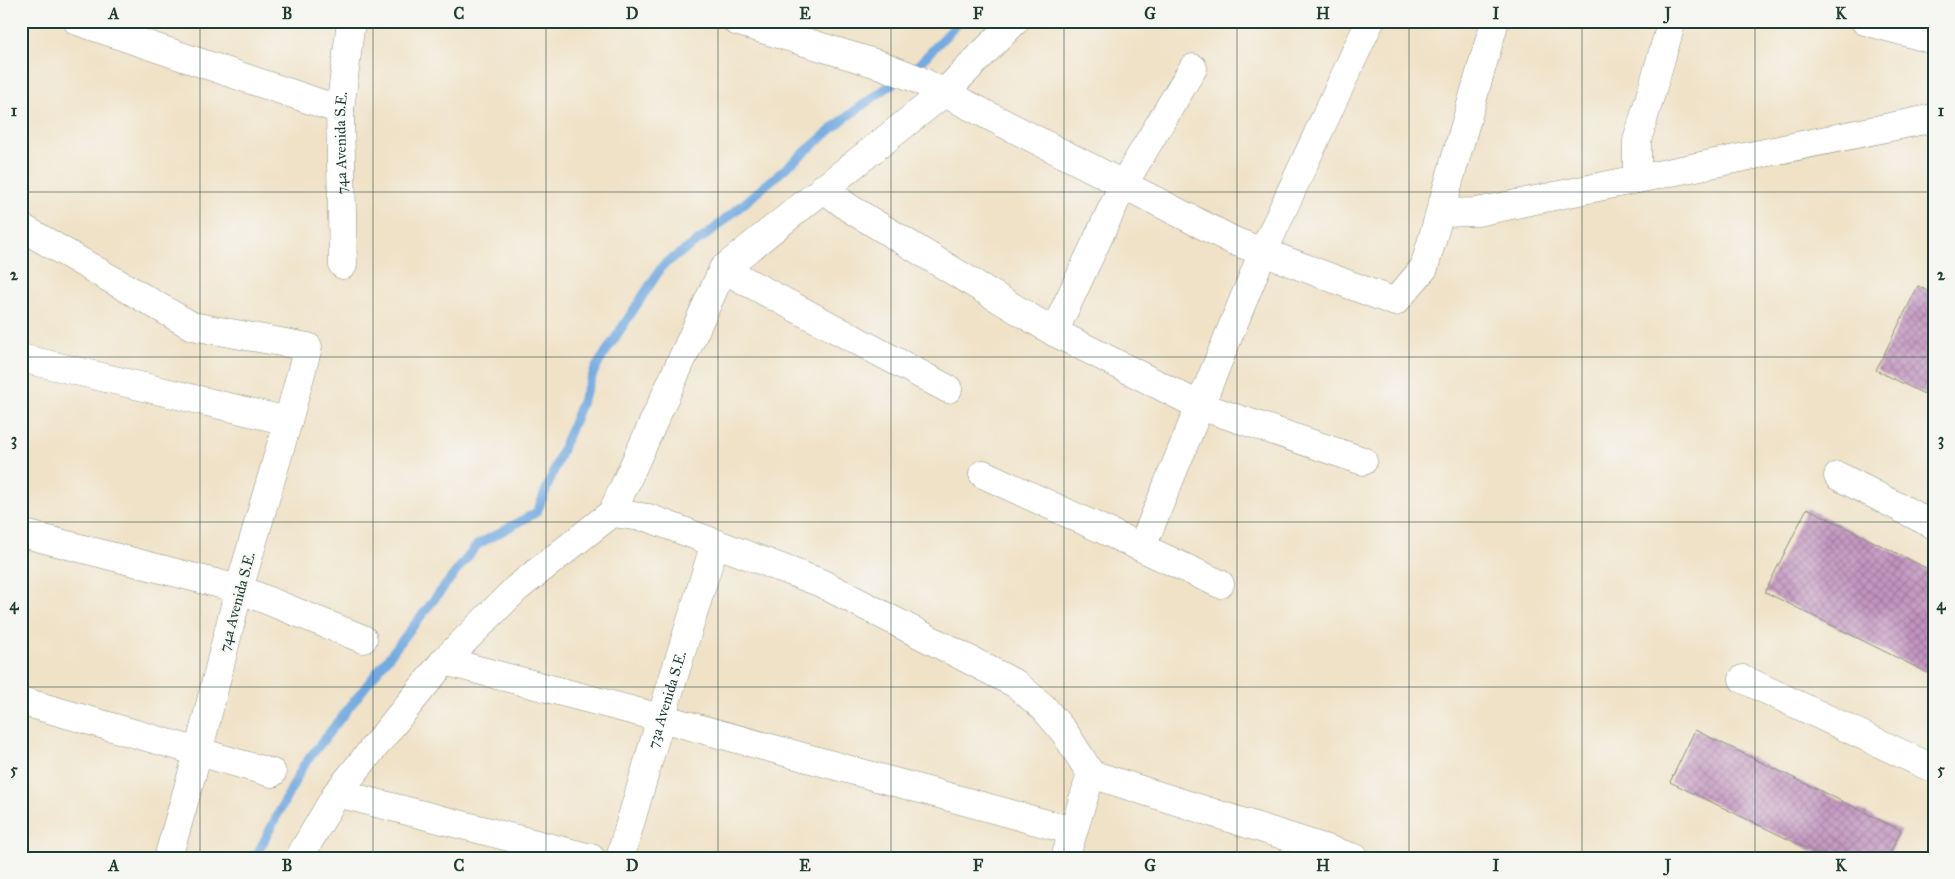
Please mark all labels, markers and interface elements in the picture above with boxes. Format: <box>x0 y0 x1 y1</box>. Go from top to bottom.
text: A <box>108 4 120 23</box>
text: B <box>282 4 292 23</box>
text: C <box>454 4 465 23</box>
text: D <box>626 4 639 23</box>
text: E <box>799 4 811 23</box>
text: F <box>973 4 984 23</box>
text: G <box>1144 4 1156 23</box>
text: H <box>1316 4 1330 23</box>
text: I <box>1493 4 1500 23</box>
text: J <box>1663 4 1672 24</box>
text: K <box>1835 4 1847 23</box>
street label: 74a Avenida S.E. <box>331 90 351 195</box>
text: 1 <box>11 101 18 120</box>
text: 1 <box>1938 101 1945 120</box>
text: 2 <box>10 265 19 284</box>
text: 2 <box>1937 265 1946 284</box>
text: 3 <box>11 430 17 450</box>
text: 3 <box>1938 430 1944 450</box>
street label: 74a Avenida S.E. <box>215 550 259 654</box>
text: 4 <box>10 595 20 615</box>
text: 4 <box>1937 595 1947 615</box>
street label: 73a Avenida S.E. <box>644 649 690 751</box>
text: 5 <box>10 760 18 779</box>
text: 5 <box>1937 760 1945 779</box>
text: A <box>108 856 120 875</box>
text: B <box>282 856 292 875</box>
text: C <box>454 856 465 875</box>
text: D <box>626 856 639 875</box>
text: E <box>799 856 811 875</box>
text: F <box>973 856 984 875</box>
text: G <box>1144 856 1156 875</box>
text: H <box>1316 856 1330 875</box>
text: I <box>1493 856 1500 875</box>
text: J <box>1663 856 1672 876</box>
text: K <box>1835 856 1847 875</box>

